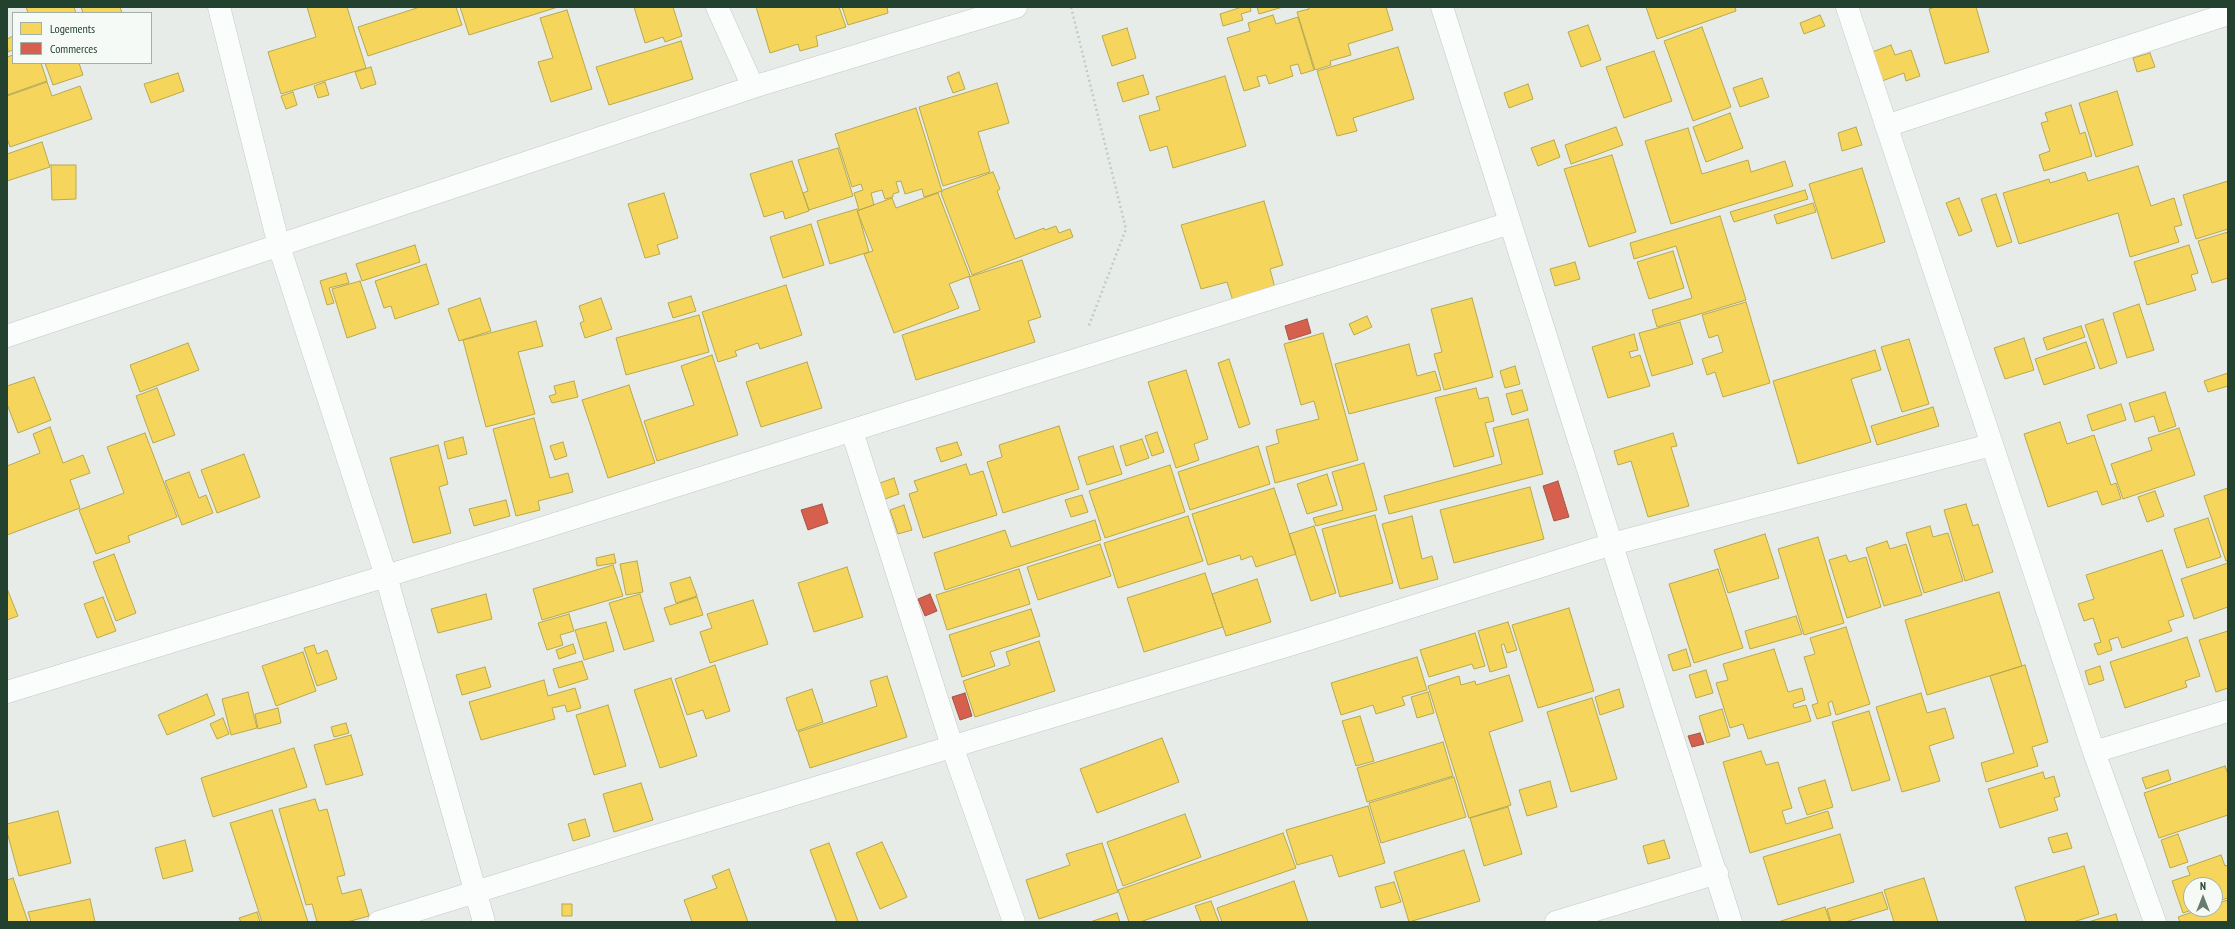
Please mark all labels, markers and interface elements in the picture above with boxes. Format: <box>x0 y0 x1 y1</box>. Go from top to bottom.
legend <box>12 12 152 64</box>
text: Logements <box>50 21 95 36</box>
text: Commerces <box>50 41 97 56</box>
north arrow <box>2183 877 2223 917</box>
text: N <box>2200 879 2206 893</box>

